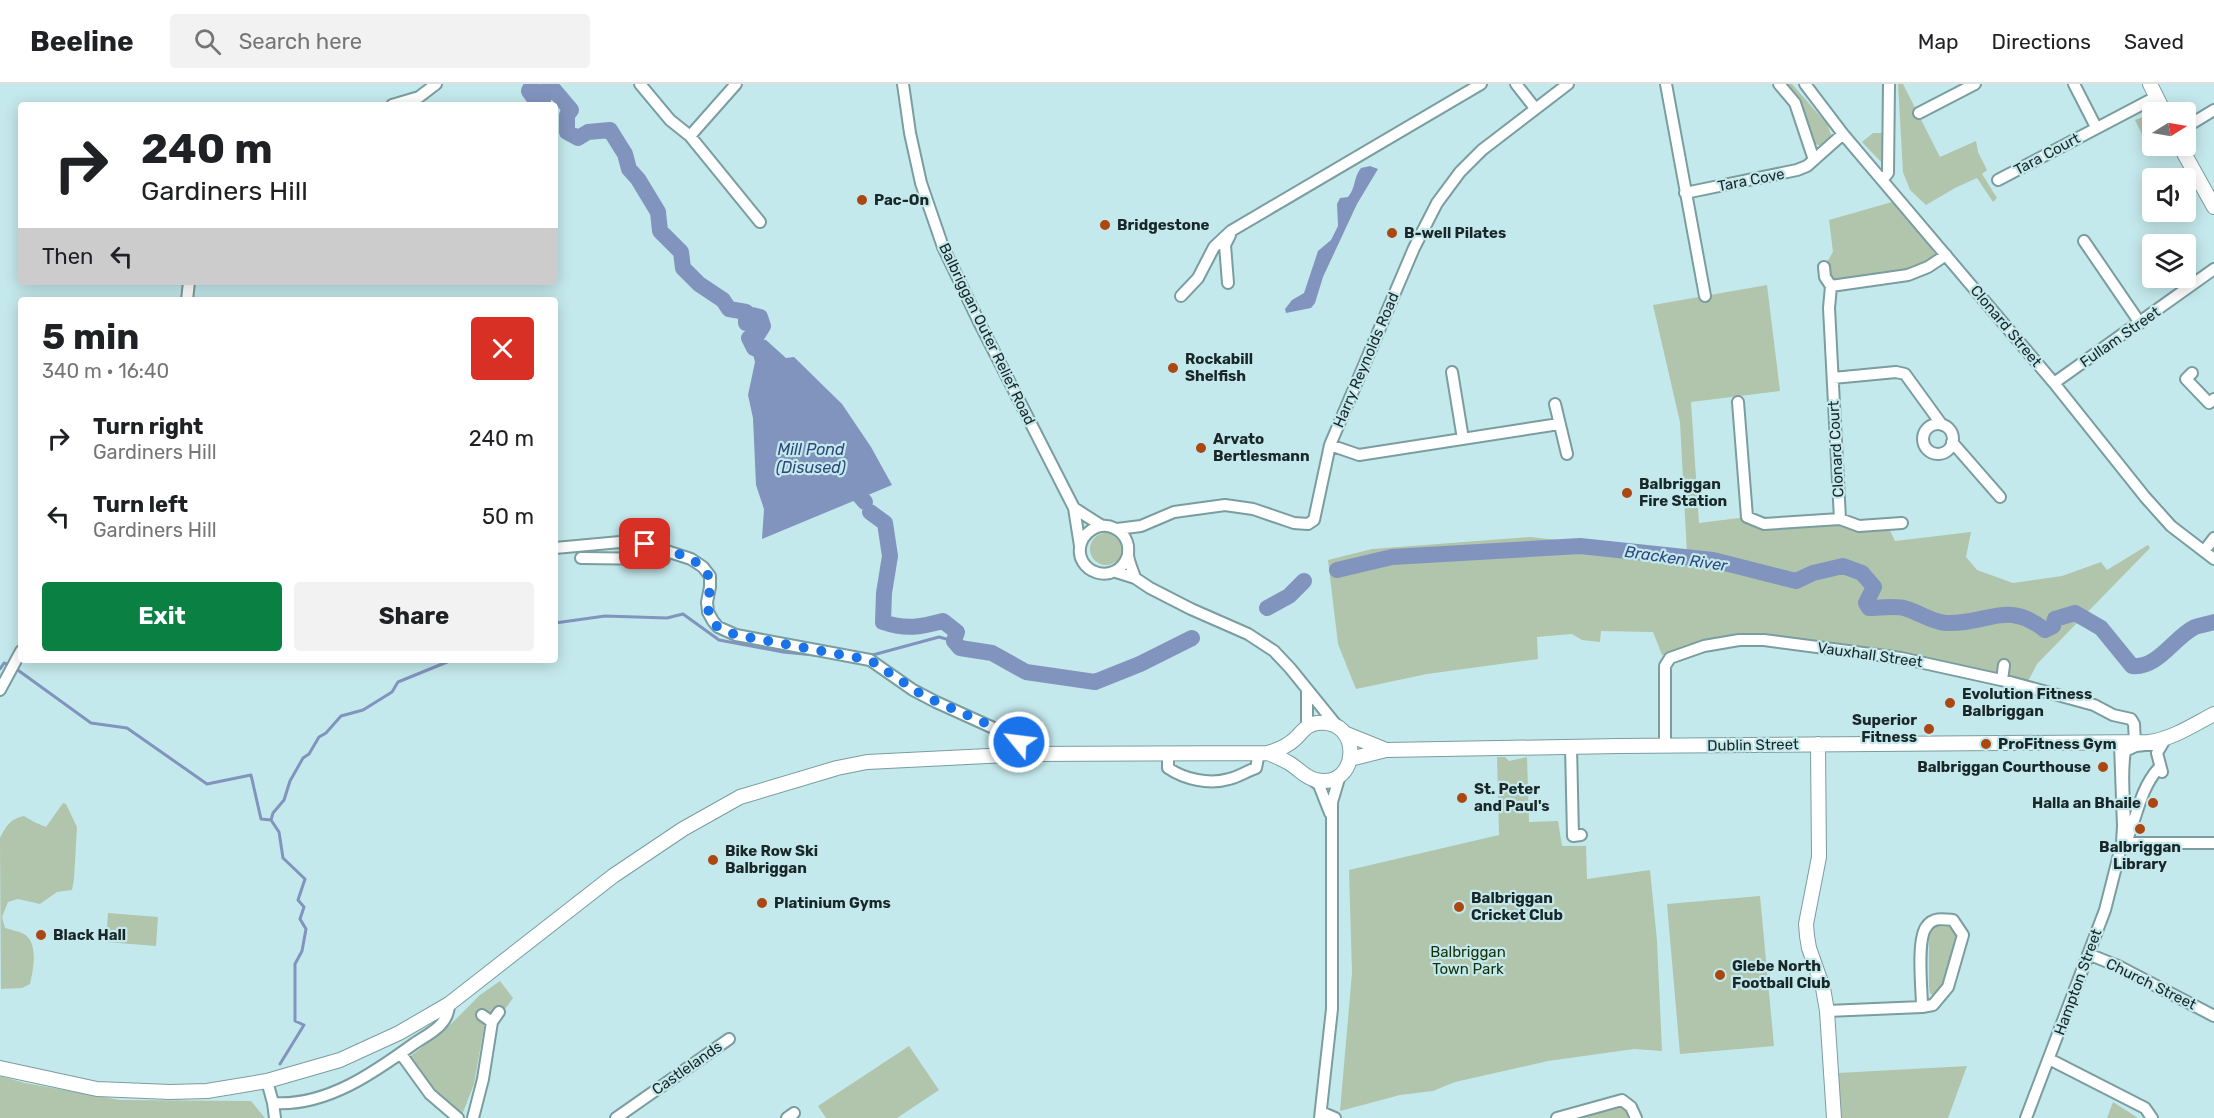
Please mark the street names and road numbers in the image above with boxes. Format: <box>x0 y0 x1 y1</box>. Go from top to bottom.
street label: Tara Court <box>2011 129 2083 179</box>
street label: Tara Cove <box>1716 165 1786 195</box>
street label: Balbriggan Outer Relief Road <box>935 240 1039 428</box>
street label: Clonard Street <box>1967 281 2045 371</box>
street label: Harry Reynolds Road <box>1329 290 1403 430</box>
street label: Fullam Street <box>2077 303 2164 371</box>
street label: Clonard Court <box>1824 400 1848 498</box>
street label: Vauxhall Street <box>1816 639 1924 671</box>
street label: Dublin Street <box>1707 735 1799 755</box>
street label: Hampton Street <box>2050 926 2106 1038</box>
street label: Church Street <box>2103 954 2199 1014</box>
street label: Castlelands <box>648 1037 726 1099</box>

